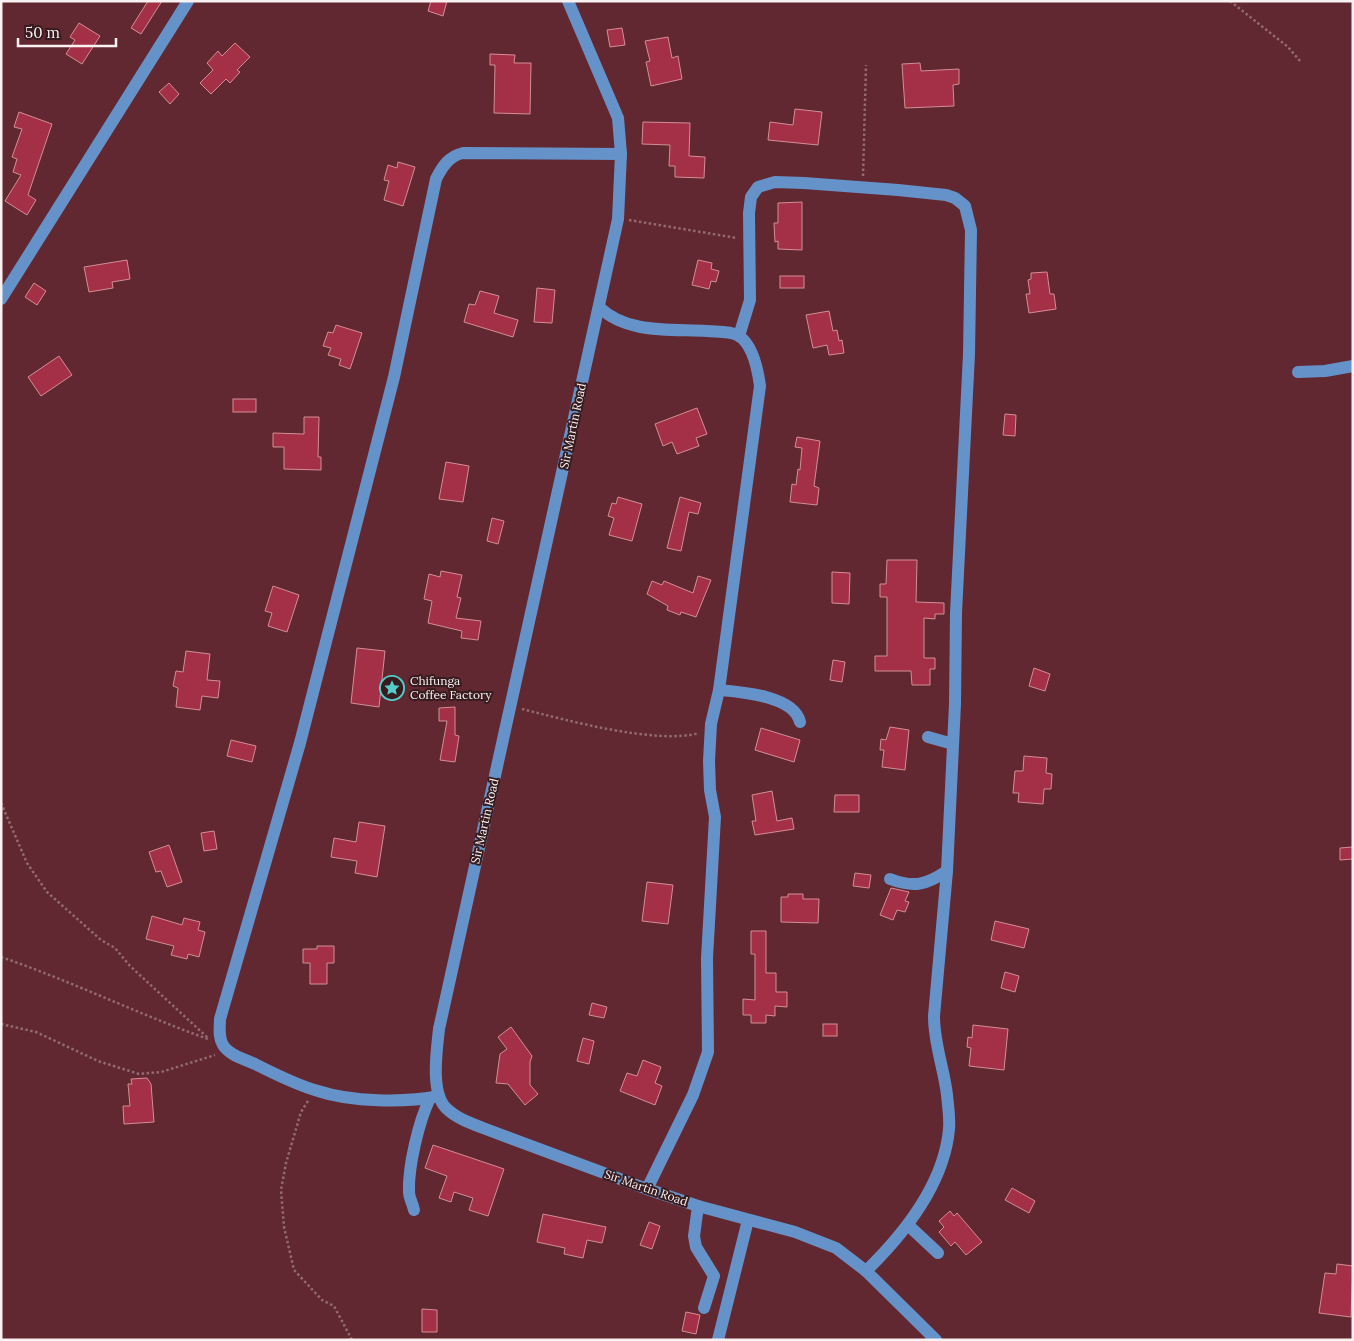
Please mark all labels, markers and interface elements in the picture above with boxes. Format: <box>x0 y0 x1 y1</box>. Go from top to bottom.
scale bar <box>18 15 115 47</box>
text: 50 m <box>25 23 60 42</box>
street label: Sir Martin Road <box>556 382 589 470</box>
place label: Chifunga Coffee Factory <box>410 673 492 702</box>
place icon: Chifunga Coffee Factory <box>379 675 405 701</box>
street label: Sir Martin Road <box>467 777 502 865</box>
street label: Sir Martin Road <box>602 1166 690 1209</box>

